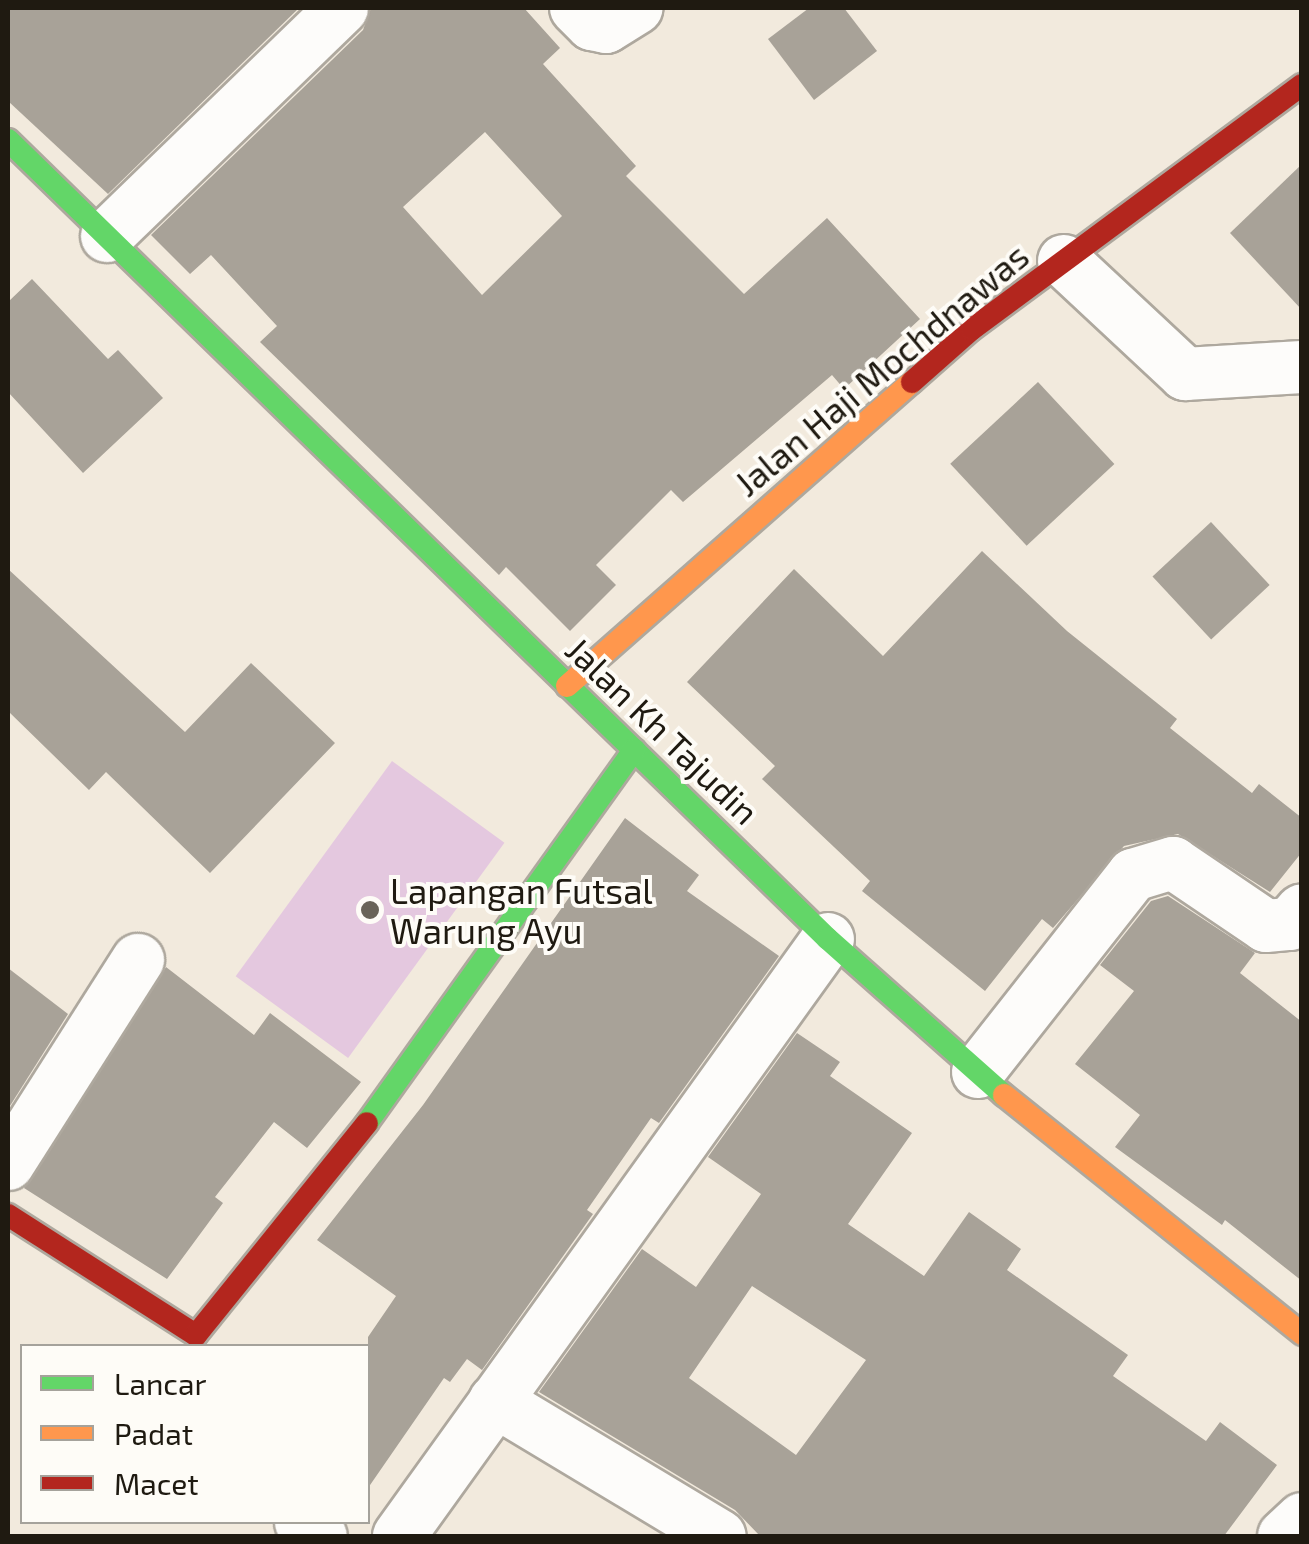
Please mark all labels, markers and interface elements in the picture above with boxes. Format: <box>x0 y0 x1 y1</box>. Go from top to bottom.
street label: Jalan Haji Mochdnawas <box>726 234 1036 504</box>
street label: Jalan Kh Tajudin <box>558 627 768 833</box>
place label: Lapangan Futsal Warung Ayu <box>390 869 653 951</box>
marker: Lapangan Futsal Warung Ayu <box>359 899 381 921</box>
legend <box>20 1344 370 1524</box>
text: Lancar <box>114 1365 207 1401</box>
text: Padat <box>114 1415 193 1451</box>
text: Macet <box>114 1465 199 1501</box>

